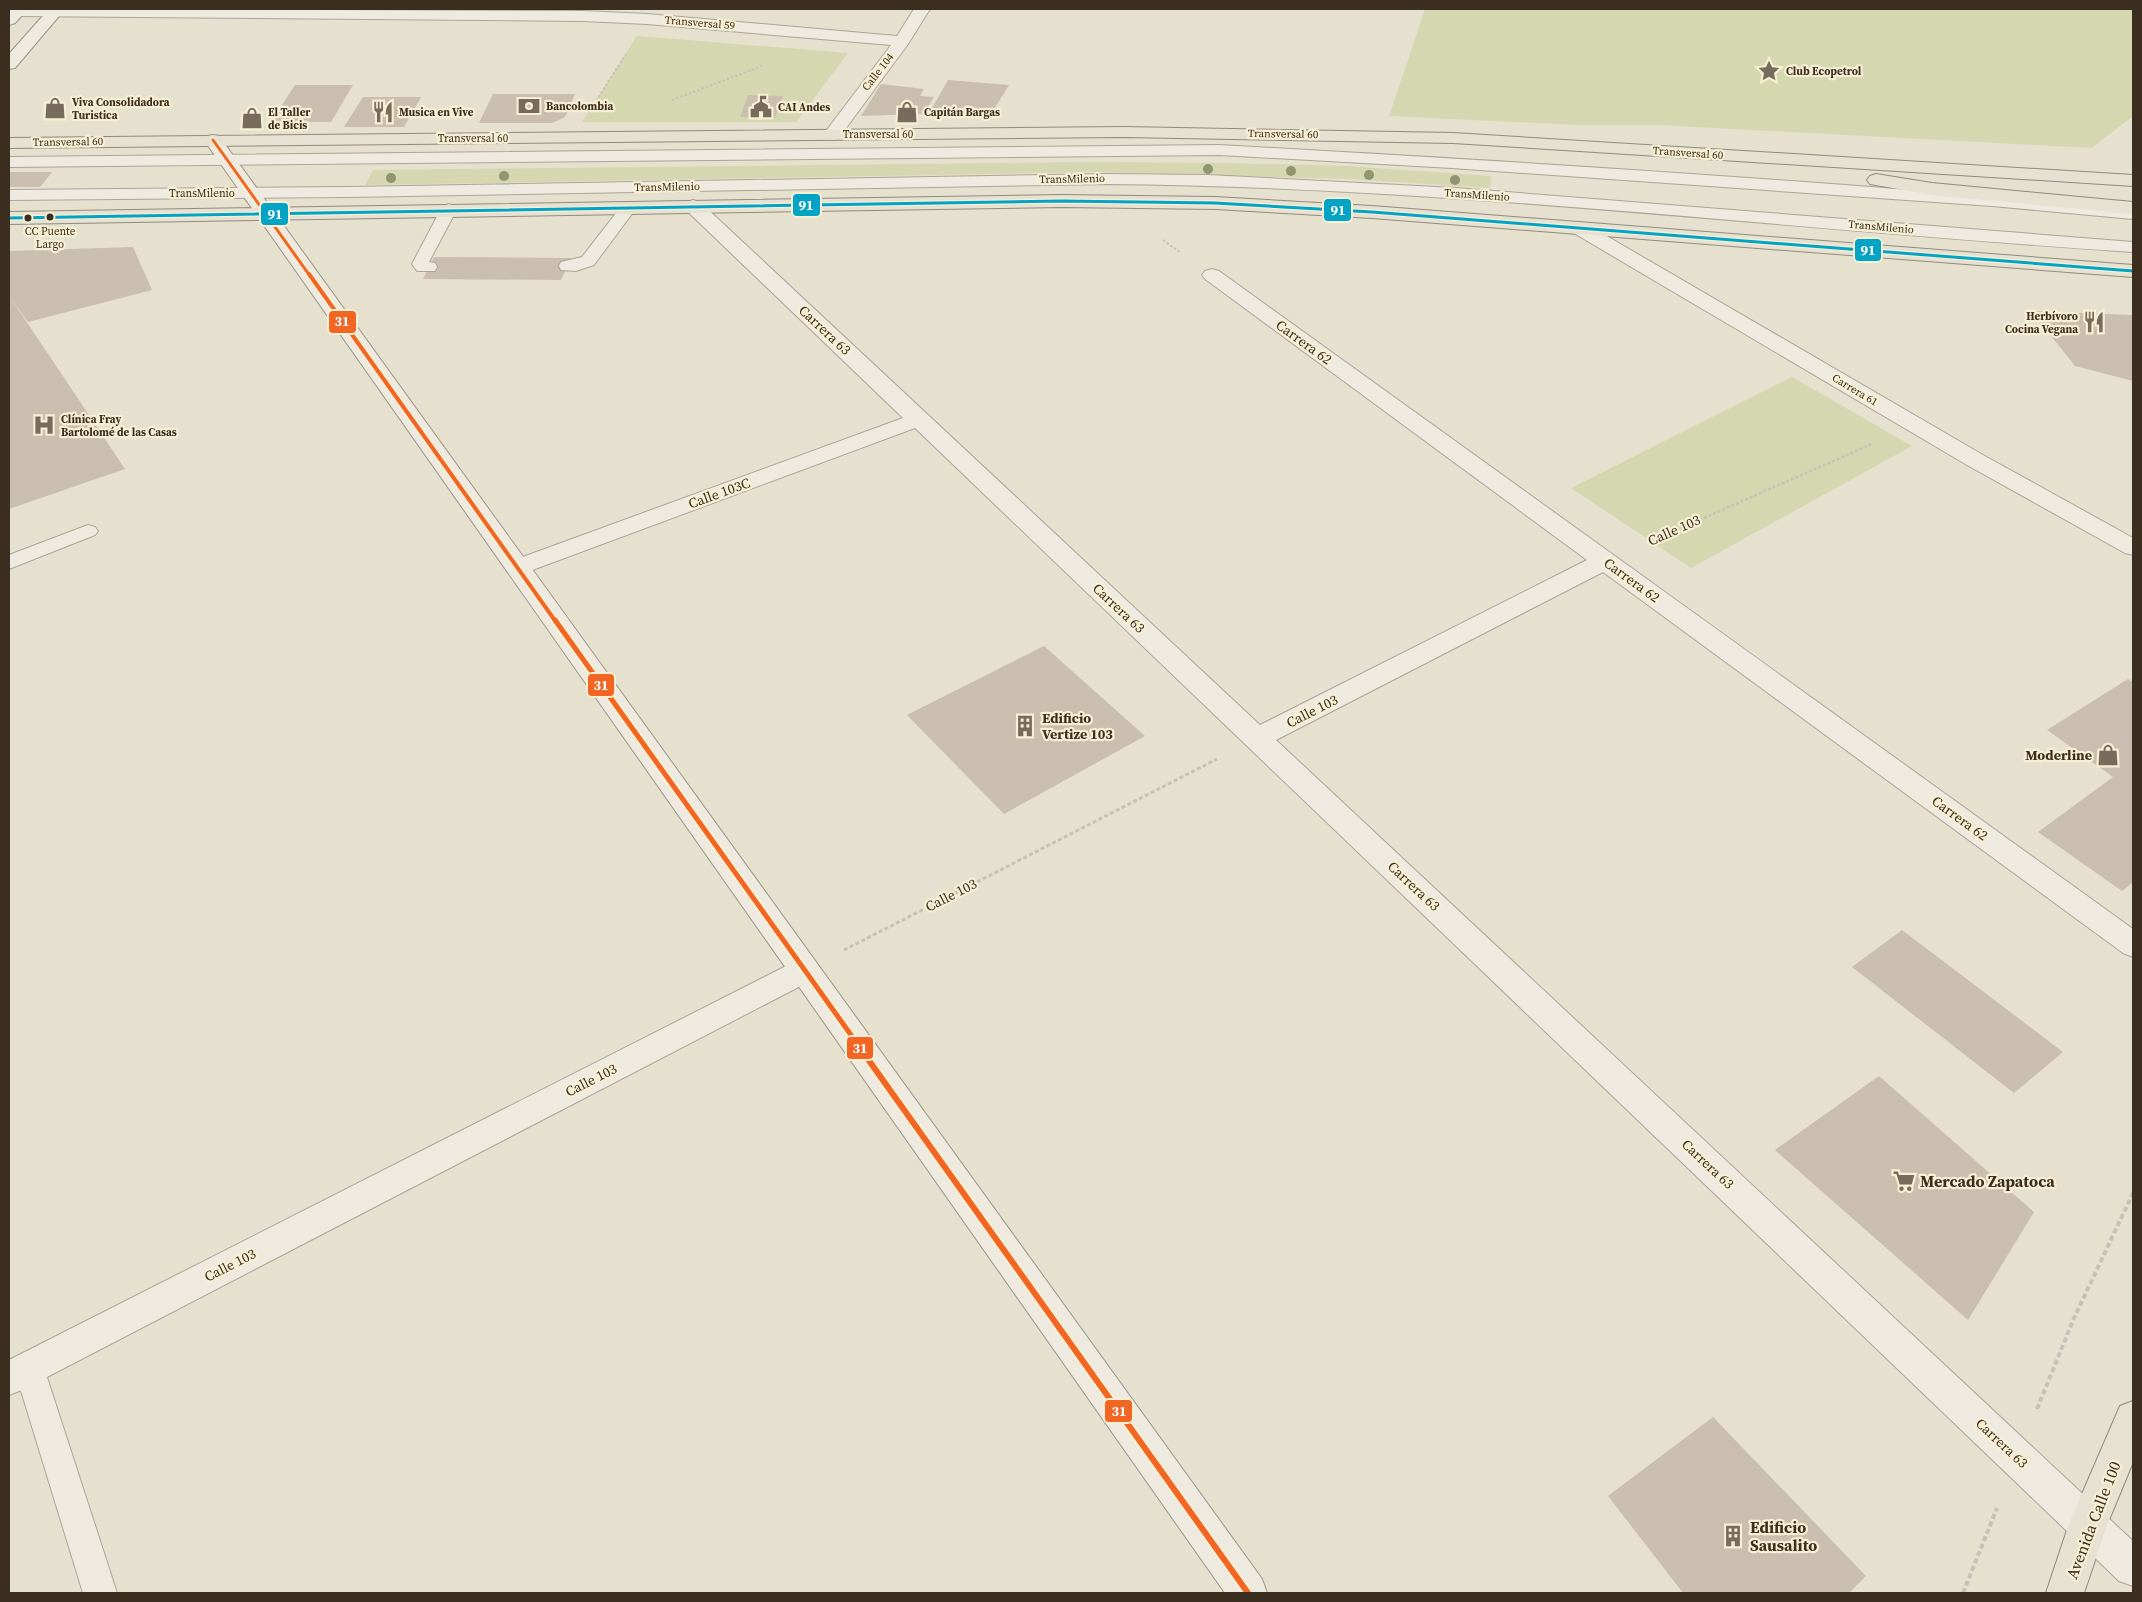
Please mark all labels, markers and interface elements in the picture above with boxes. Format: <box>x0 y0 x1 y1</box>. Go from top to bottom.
street label: Transversal 59 <box>664 12 736 34</box>
street label: Calle 104 <box>859 50 898 94</box>
place icon: Club Ecopetrol <box>1756 58 1782 84</box>
place label: Club Ecopetrol <box>1786 64 1862 79</box>
bank icon: Bancolombia <box>516 93 542 119</box>
public building icon: CAI Andes <box>748 94 774 120</box>
shop icon: Viva Consolidadora Turistica <box>42 95 68 121</box>
place label: Viva Consolidadora Turistica <box>72 95 170 123</box>
restaurant icon: Musica en Vive <box>370 99 396 125</box>
place label: Bancolombia <box>546 99 613 114</box>
shop icon: Capitán Bargas <box>894 99 920 125</box>
place label: CAI Andes <box>778 100 830 115</box>
shop icon: El Taller de Bicis <box>239 105 265 131</box>
place label: El Taller de Bicis <box>268 105 311 133</box>
place label: Musica en Vive <box>399 105 474 120</box>
place label: Capitán Bargas <box>924 105 1000 120</box>
street label: Transversal 60 <box>1248 126 1319 142</box>
street label: Transversal 60 <box>843 127 914 142</box>
street label: Transversal 60 <box>438 131 509 146</box>
street label: Transversal 60 <box>33 134 104 150</box>
street label: Transversal 60 <box>1652 143 1724 163</box>
street label: TransMilenio <box>1039 171 1105 187</box>
street label: TransMilenio <box>634 179 700 195</box>
street label: TransMilenio <box>1444 185 1510 205</box>
street label: TransMilenio <box>169 186 235 201</box>
line badge: 91 <box>792 193 821 217</box>
text: 91 <box>798 195 814 215</box>
line badge: 91 <box>1323 198 1352 222</box>
text: 91 <box>1330 200 1346 220</box>
line badge: 91 <box>260 202 289 226</box>
text: 91 <box>267 204 283 224</box>
marker: CC Puente Largo <box>45 212 55 222</box>
unlabelled marker <box>23 213 33 223</box>
street label: TransMilenio <box>1848 217 1914 237</box>
place label: CC Puente Largo <box>25 224 76 252</box>
line badge: 91 <box>1854 238 1882 262</box>
text: 91 <box>1860 240 1876 260</box>
street label: Carrera 63 <box>794 301 856 359</box>
place label: Herbívoro Cocina Vegana <box>2005 309 2078 337</box>
restaurant icon: Herbívoro Cocina Vegana <box>2081 309 2107 335</box>
line badge: 31 <box>328 310 357 334</box>
text: 31 <box>334 311 350 331</box>
street label: Carrera 62 <box>1272 315 1336 369</box>
street label: Carrera 61 <box>1829 370 1881 410</box>
hospital icon: Clínica Fray Bartolomé de las Casas <box>31 412 57 438</box>
place label: Clínica Fray Bartolomé de las Casas <box>61 412 177 440</box>
street label: Calle 103C <box>685 473 753 513</box>
street label: Calle 103 <box>1644 510 1704 550</box>
street label: Carrera 62 <box>1600 553 1664 607</box>
street label: Carrera 63 <box>1088 579 1150 637</box>
line badge: 31 <box>587 673 615 697</box>
text: 31 <box>593 675 609 695</box>
street label: Calle 103 <box>1283 689 1341 733</box>
place label: Edificio Vertize 103 <box>1042 708 1113 744</box>
building icon: Edificio Vertize 103 <box>1012 713 1038 739</box>
shop icon: Moderline <box>2095 742 2121 768</box>
place label: Moderline <box>2025 745 2092 765</box>
street label: Carrera 62 <box>1928 791 1992 845</box>
street label: Carrera 63 <box>1383 857 1445 915</box>
street label: Calle 103 <box>922 873 980 917</box>
line badge: 31 <box>846 1036 874 1060</box>
text: 31 <box>852 1038 868 1058</box>
street label: Calle 103 <box>562 1058 620 1102</box>
street label: Carrera 63 <box>1677 1135 1739 1193</box>
supermarket icon: Mercado Zapatoca <box>1891 1168 1917 1194</box>
place label: Mercado Zapatoca <box>1920 1170 2055 1192</box>
street label: Calle 103 <box>201 1243 259 1287</box>
line badge: 31 <box>1104 1399 1133 1423</box>
text: 31 <box>1111 1401 1127 1421</box>
street label: Carrera 63 <box>1971 1414 2033 1472</box>
street label: Avenida Calle 100 <box>2060 1458 2126 1582</box>
place label: Edificio Sausalito <box>1750 1516 1817 1556</box>
building icon: Edificio Sausalito <box>1720 1523 1746 1549</box>

